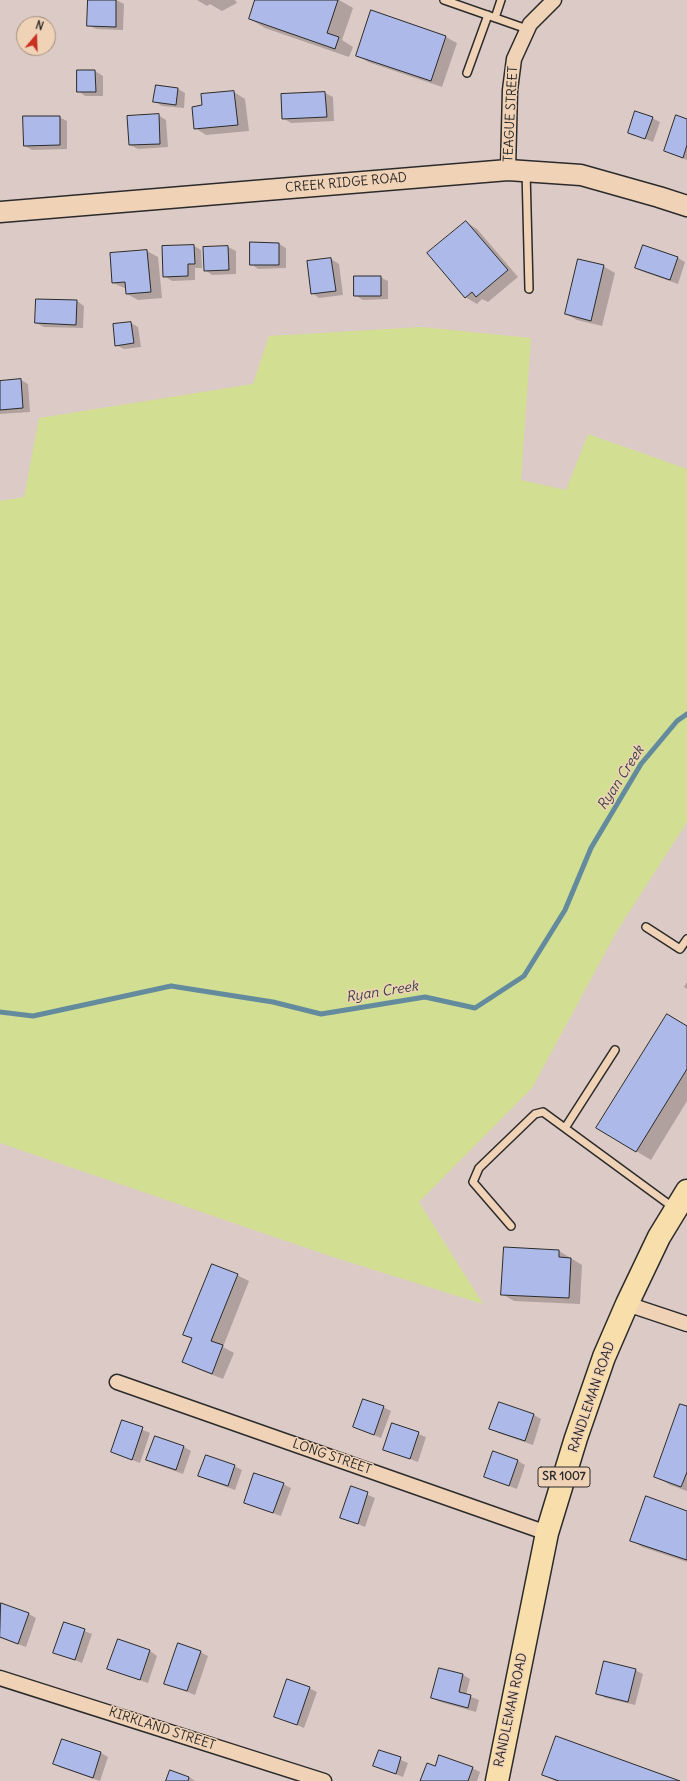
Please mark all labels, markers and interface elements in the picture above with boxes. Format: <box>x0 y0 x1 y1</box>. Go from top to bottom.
north arrow <box>16 16 56 56</box>
text: N <box>34 18 45 33</box>
street label: TEAGUE STREET <box>501 66 521 162</box>
street label: CREEK RIDGE ROAD <box>284 170 408 196</box>
water label: Ryan Creek <box>594 743 648 813</box>
water label: Ryan Creek <box>345 978 419 1006</box>
street label: RANDLEMAN ROAD <box>566 1339 618 1455</box>
street label: LONG STREET <box>291 1436 373 1478</box>
road number: SR 1007 <box>538 1467 590 1487</box>
street label: RANDLEMAN ROAD <box>491 1651 531 1769</box>
street label: KIRKLAND STREET <box>107 1704 217 1754</box>

